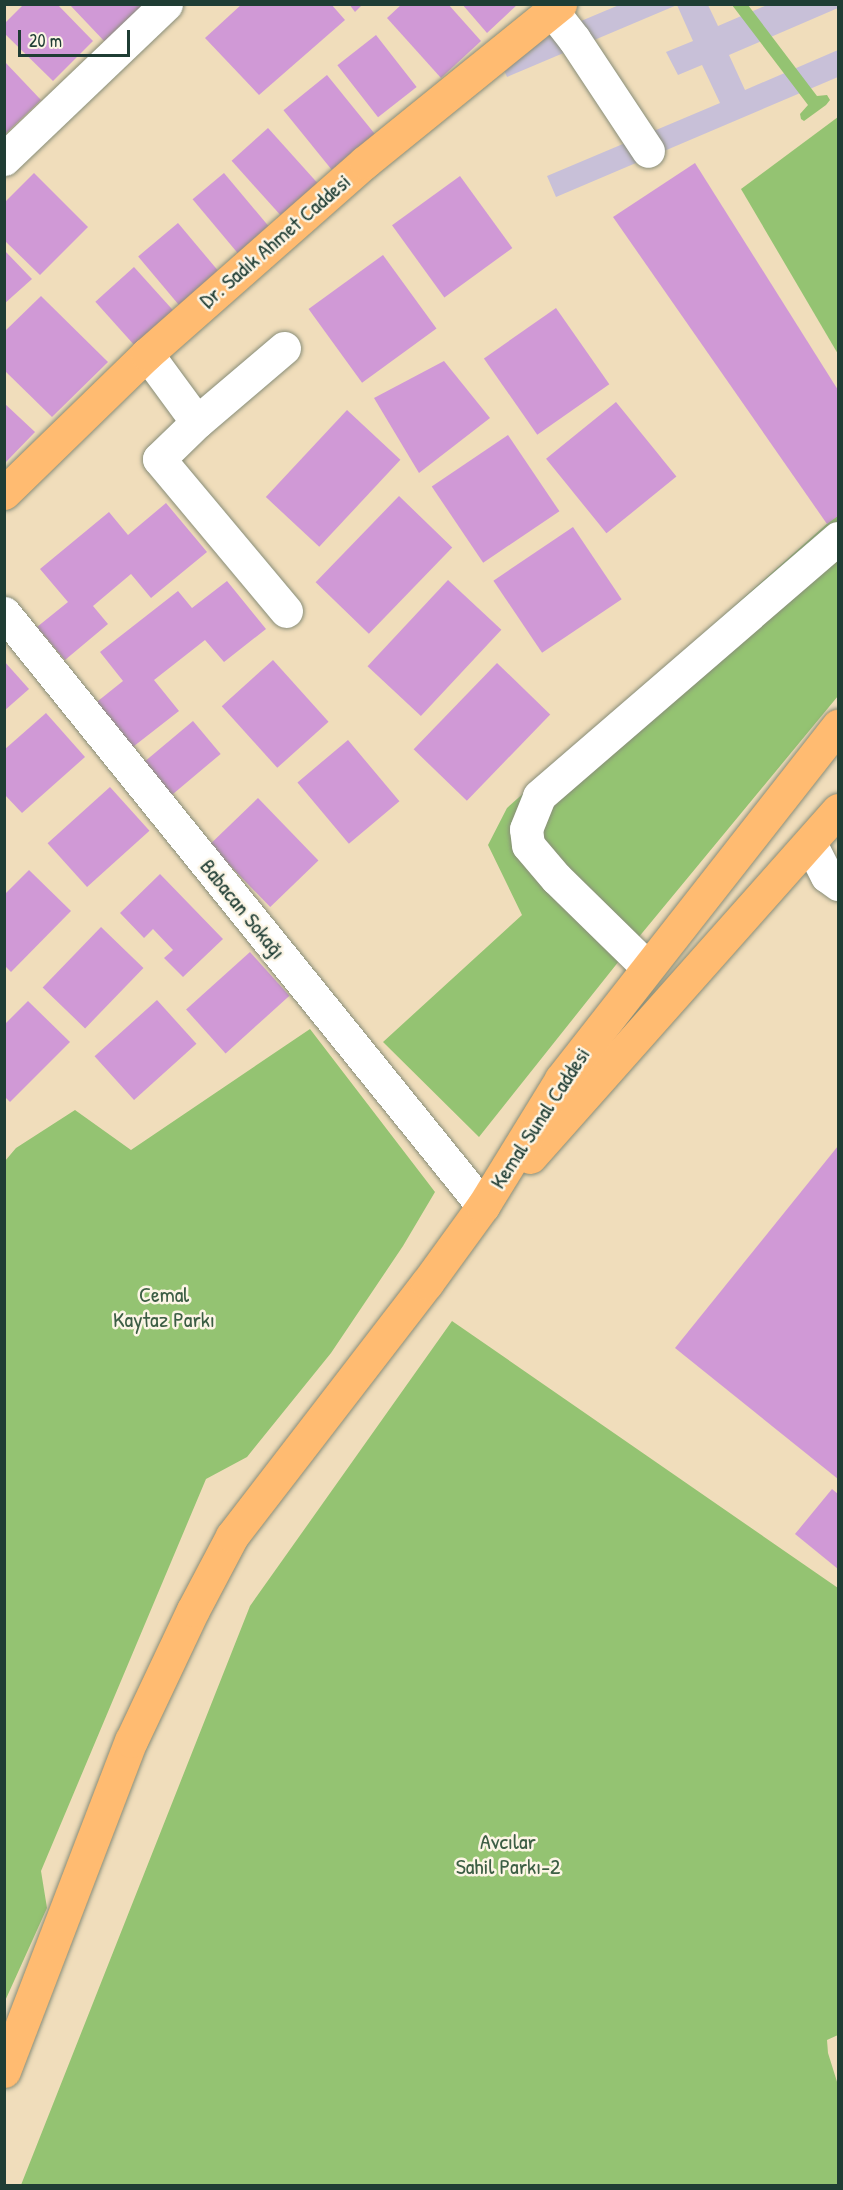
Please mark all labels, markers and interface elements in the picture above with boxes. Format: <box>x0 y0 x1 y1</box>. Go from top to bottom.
scale bar <box>21 18 134 56</box>
text: 20 m <box>29 28 62 53</box>
street label: Dr. Sadık Ahmet Caddesi <box>194 168 356 314</box>
street label: Babacan Sokağı <box>195 854 291 964</box>
street label: Kemal Sunal Caddesi <box>485 1042 595 1194</box>
park label: Cemal Kaytaz Parkı <box>113 1281 215 1332</box>
park label: Avcılar Sahil Parkı-2 <box>456 1828 560 1880</box>

